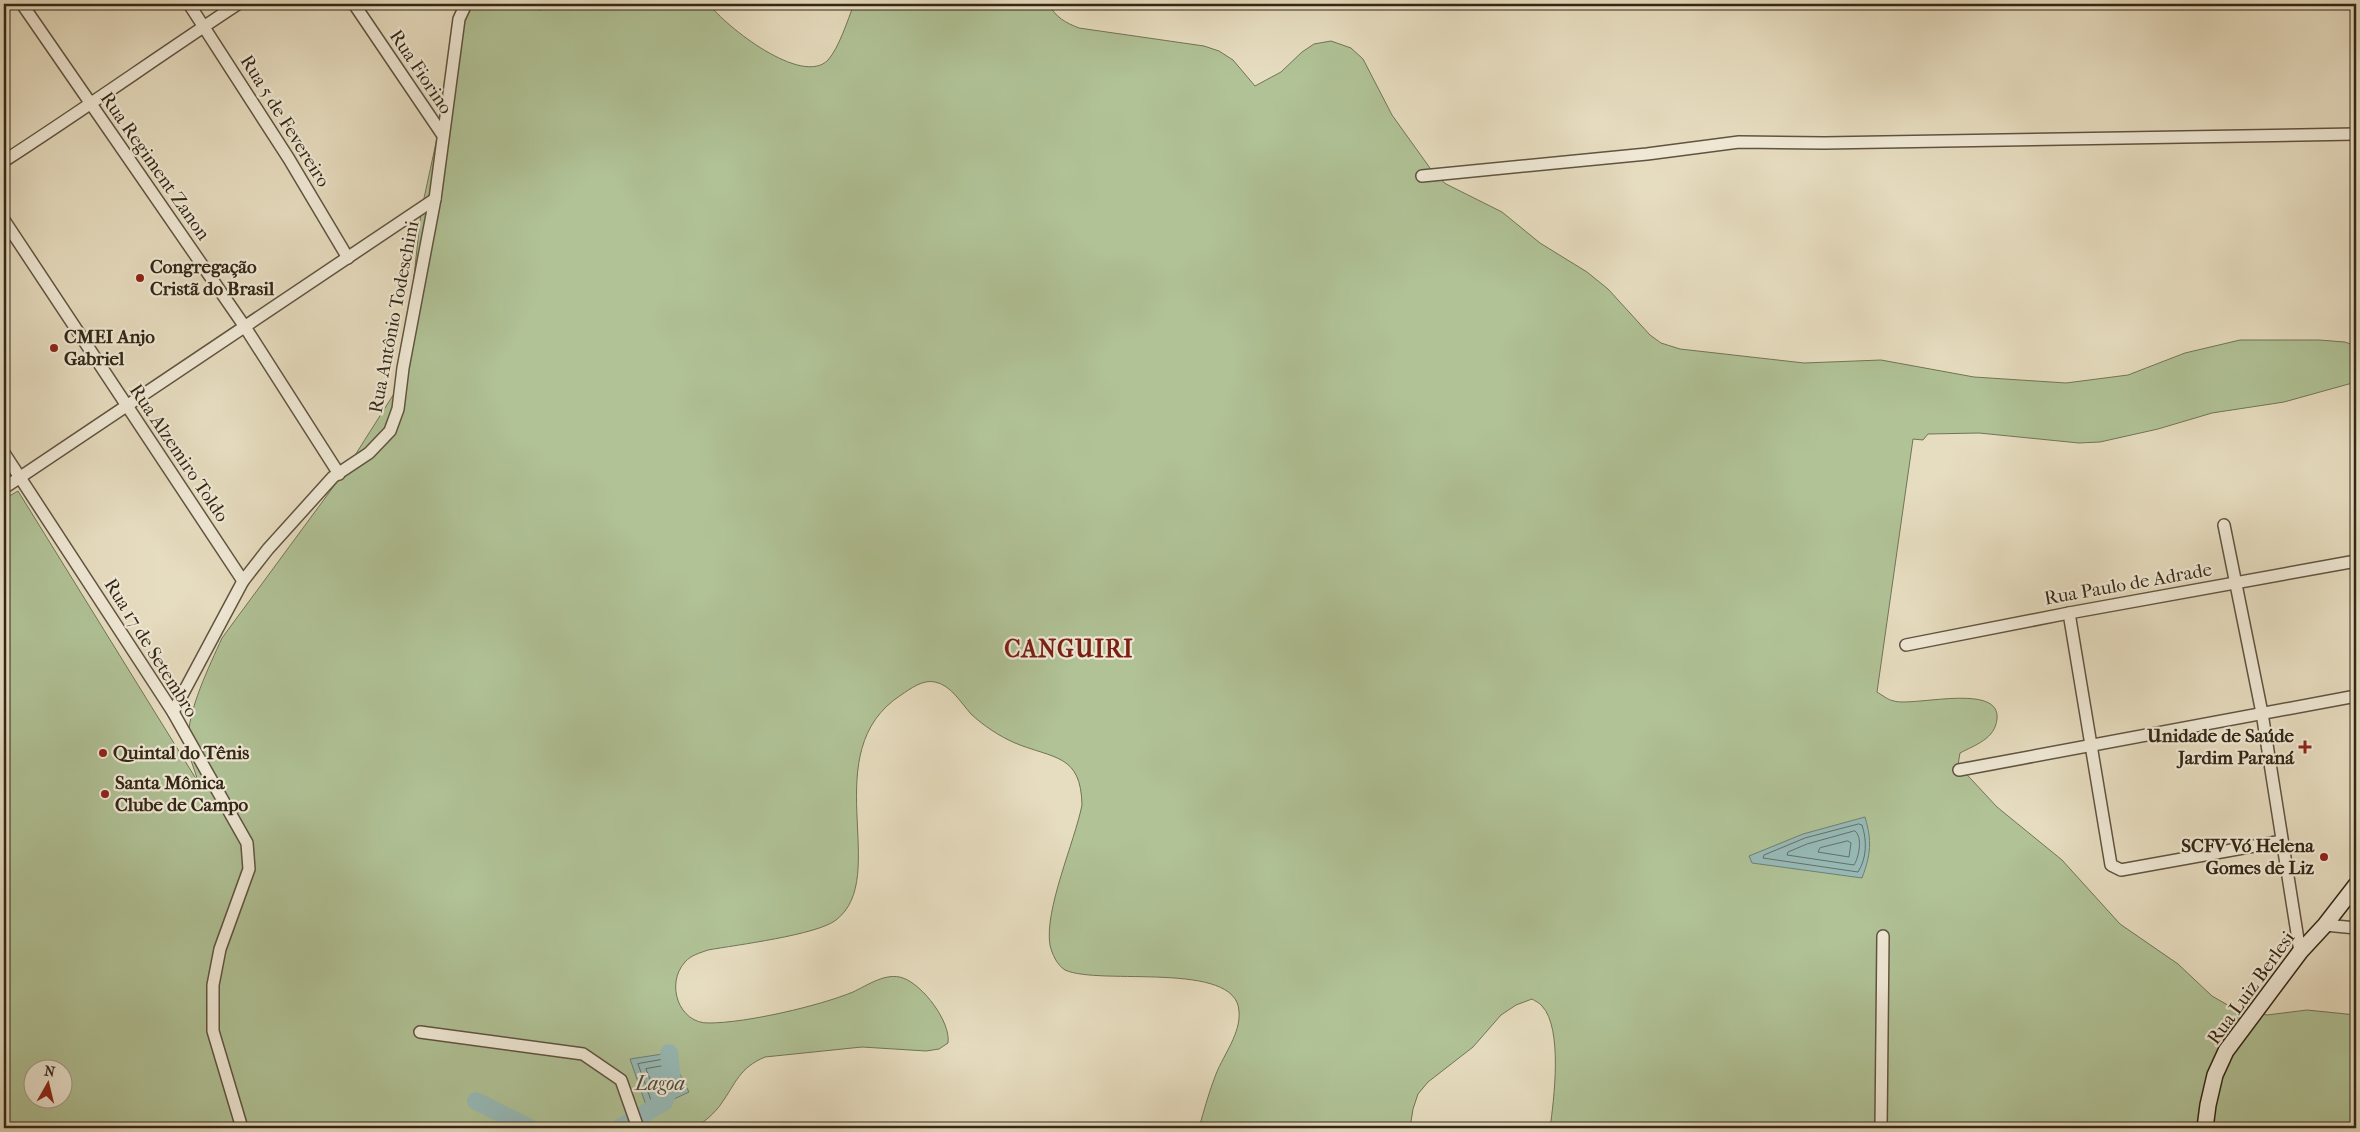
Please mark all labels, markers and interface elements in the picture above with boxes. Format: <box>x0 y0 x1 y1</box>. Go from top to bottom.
street label: Rua Fiorino <box>385 26 457 118</box>
street label: Rua 5 de Fevereiro <box>235 51 335 191</box>
street label: Rua Regiment Zanon <box>96 88 214 244</box>
street label: Rua Antônio Todeschini <box>365 219 424 415</box>
place label: Congregação Cristã do Brasil <box>150 256 275 300</box>
marker: Congregação Cristã do Brasil <box>134 272 146 284</box>
place label: CMEI Anjo Gabriel <box>64 326 155 370</box>
marker: CMEI Anjo Gabriel <box>48 342 60 354</box>
street label: Rua Alzemiro Toldo <box>125 380 233 526</box>
street label: Rua Paulo de Adrade <box>2042 558 2214 610</box>
street label: Rua 17 de Setembro <box>99 575 203 722</box>
district label: CANGUIRI <box>1004 635 1134 663</box>
place label: Unidade de Saúde Jardim Paraná <box>2146 725 2295 769</box>
marker: Unidade de Saúde Jardim Paraná <box>2298 740 2312 754</box>
place label: Quintal do Tênis <box>113 742 249 764</box>
marker: Quintal do Tênis <box>97 747 109 759</box>
place label: Santa Mônica Clube de Campo <box>115 772 249 816</box>
marker: Santa Mônica Clube de Campo <box>99 788 111 800</box>
place label: SCFV Vó Helena Gomes de Liz <box>2181 835 2315 879</box>
marker: SCFV Vó Helena Gomes de Liz <box>2318 851 2330 863</box>
street label: Rua Luiz Berlesi <box>2203 927 2300 1049</box>
north arrow <box>22 1060 72 1110</box>
text: N <box>43 1062 57 1081</box>
water label: Lagoa <box>633 1072 685 1095</box>

